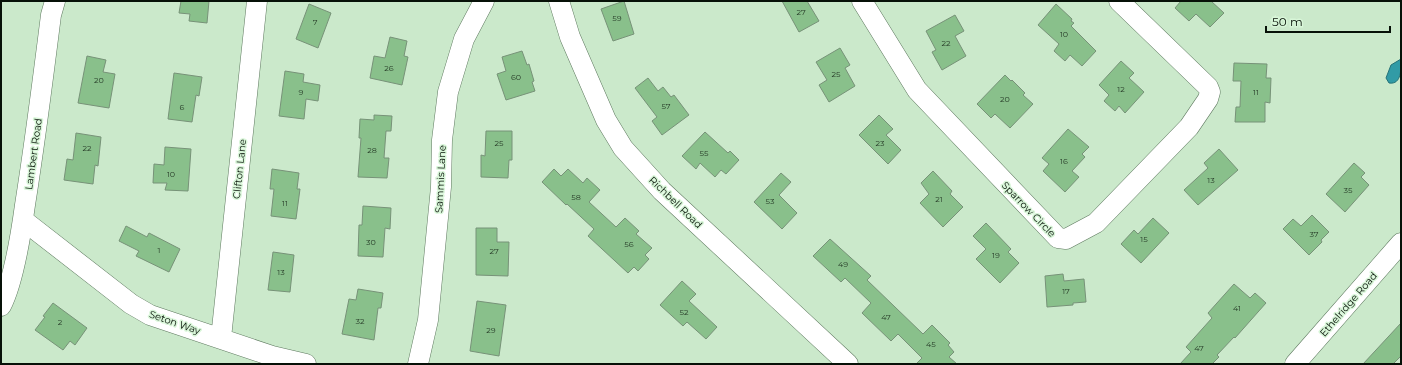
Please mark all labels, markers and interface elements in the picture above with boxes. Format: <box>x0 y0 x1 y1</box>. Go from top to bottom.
house number: 27 <box>796 7 806 17</box>
scale bar <box>1266 8 1390 34</box>
house number: 59 <box>612 13 622 23</box>
text: 50 m <box>1272 14 1303 29</box>
house number: 7 <box>313 17 318 27</box>
house number: 10 <box>1060 29 1068 39</box>
house number: 22 <box>941 38 951 48</box>
house number: 26 <box>384 63 394 73</box>
house number: 25 <box>831 69 841 79</box>
house number: 60 <box>511 72 521 82</box>
house number: 20 <box>94 75 104 85</box>
house number: 12 <box>1117 84 1125 94</box>
house number: 9 <box>299 87 304 97</box>
house number: 11 <box>1253 87 1259 97</box>
house number: 20 <box>1000 94 1010 104</box>
house number: 57 <box>661 101 671 111</box>
house number: 6 <box>180 102 185 112</box>
street label: Lambert Road <box>22 117 45 191</box>
house number: 25 <box>494 138 504 148</box>
house number: 23 <box>875 138 885 148</box>
street label: Clifton Lane <box>230 139 249 200</box>
house number: 22 <box>82 143 92 153</box>
house number: 28 <box>367 145 377 155</box>
street label: Sammis Lane <box>432 145 449 213</box>
house number: 55 <box>699 148 709 158</box>
house number: 16 <box>1060 156 1068 166</box>
house number: 10 <box>167 169 175 179</box>
street label: Richbell Road <box>646 174 705 231</box>
house number: 13 <box>1207 175 1215 185</box>
street label: Sparrow Circle <box>999 179 1058 240</box>
house number: 35 <box>1344 185 1353 195</box>
house number: 58 <box>571 192 581 202</box>
house number: 21 <box>935 194 943 204</box>
house number: 53 <box>766 196 775 206</box>
house number: 11 <box>282 198 288 208</box>
house number: 37 <box>1309 229 1319 239</box>
house number: 15 <box>1140 234 1148 244</box>
house number: 30 <box>366 237 376 247</box>
house number: 56 <box>624 239 634 249</box>
house number: 1 <box>158 245 160 255</box>
house number: 27 <box>489 246 499 256</box>
house number: 19 <box>992 250 1000 260</box>
house number: 49 <box>838 259 848 269</box>
house number: 13 <box>277 267 285 277</box>
street label: Ethelridge Road <box>1317 269 1380 339</box>
house number: 17 <box>1062 286 1070 296</box>
house number: 41 <box>1233 303 1241 313</box>
house number: 52 <box>679 307 689 317</box>
street label: Seton Way <box>147 308 203 337</box>
house number: 47 <box>881 312 891 322</box>
house number: 32 <box>355 316 365 326</box>
house number: 2 <box>58 317 63 327</box>
house number: 29 <box>486 325 496 335</box>
house number: 45 <box>926 339 936 349</box>
house number: 47 <box>1194 343 1204 353</box>

